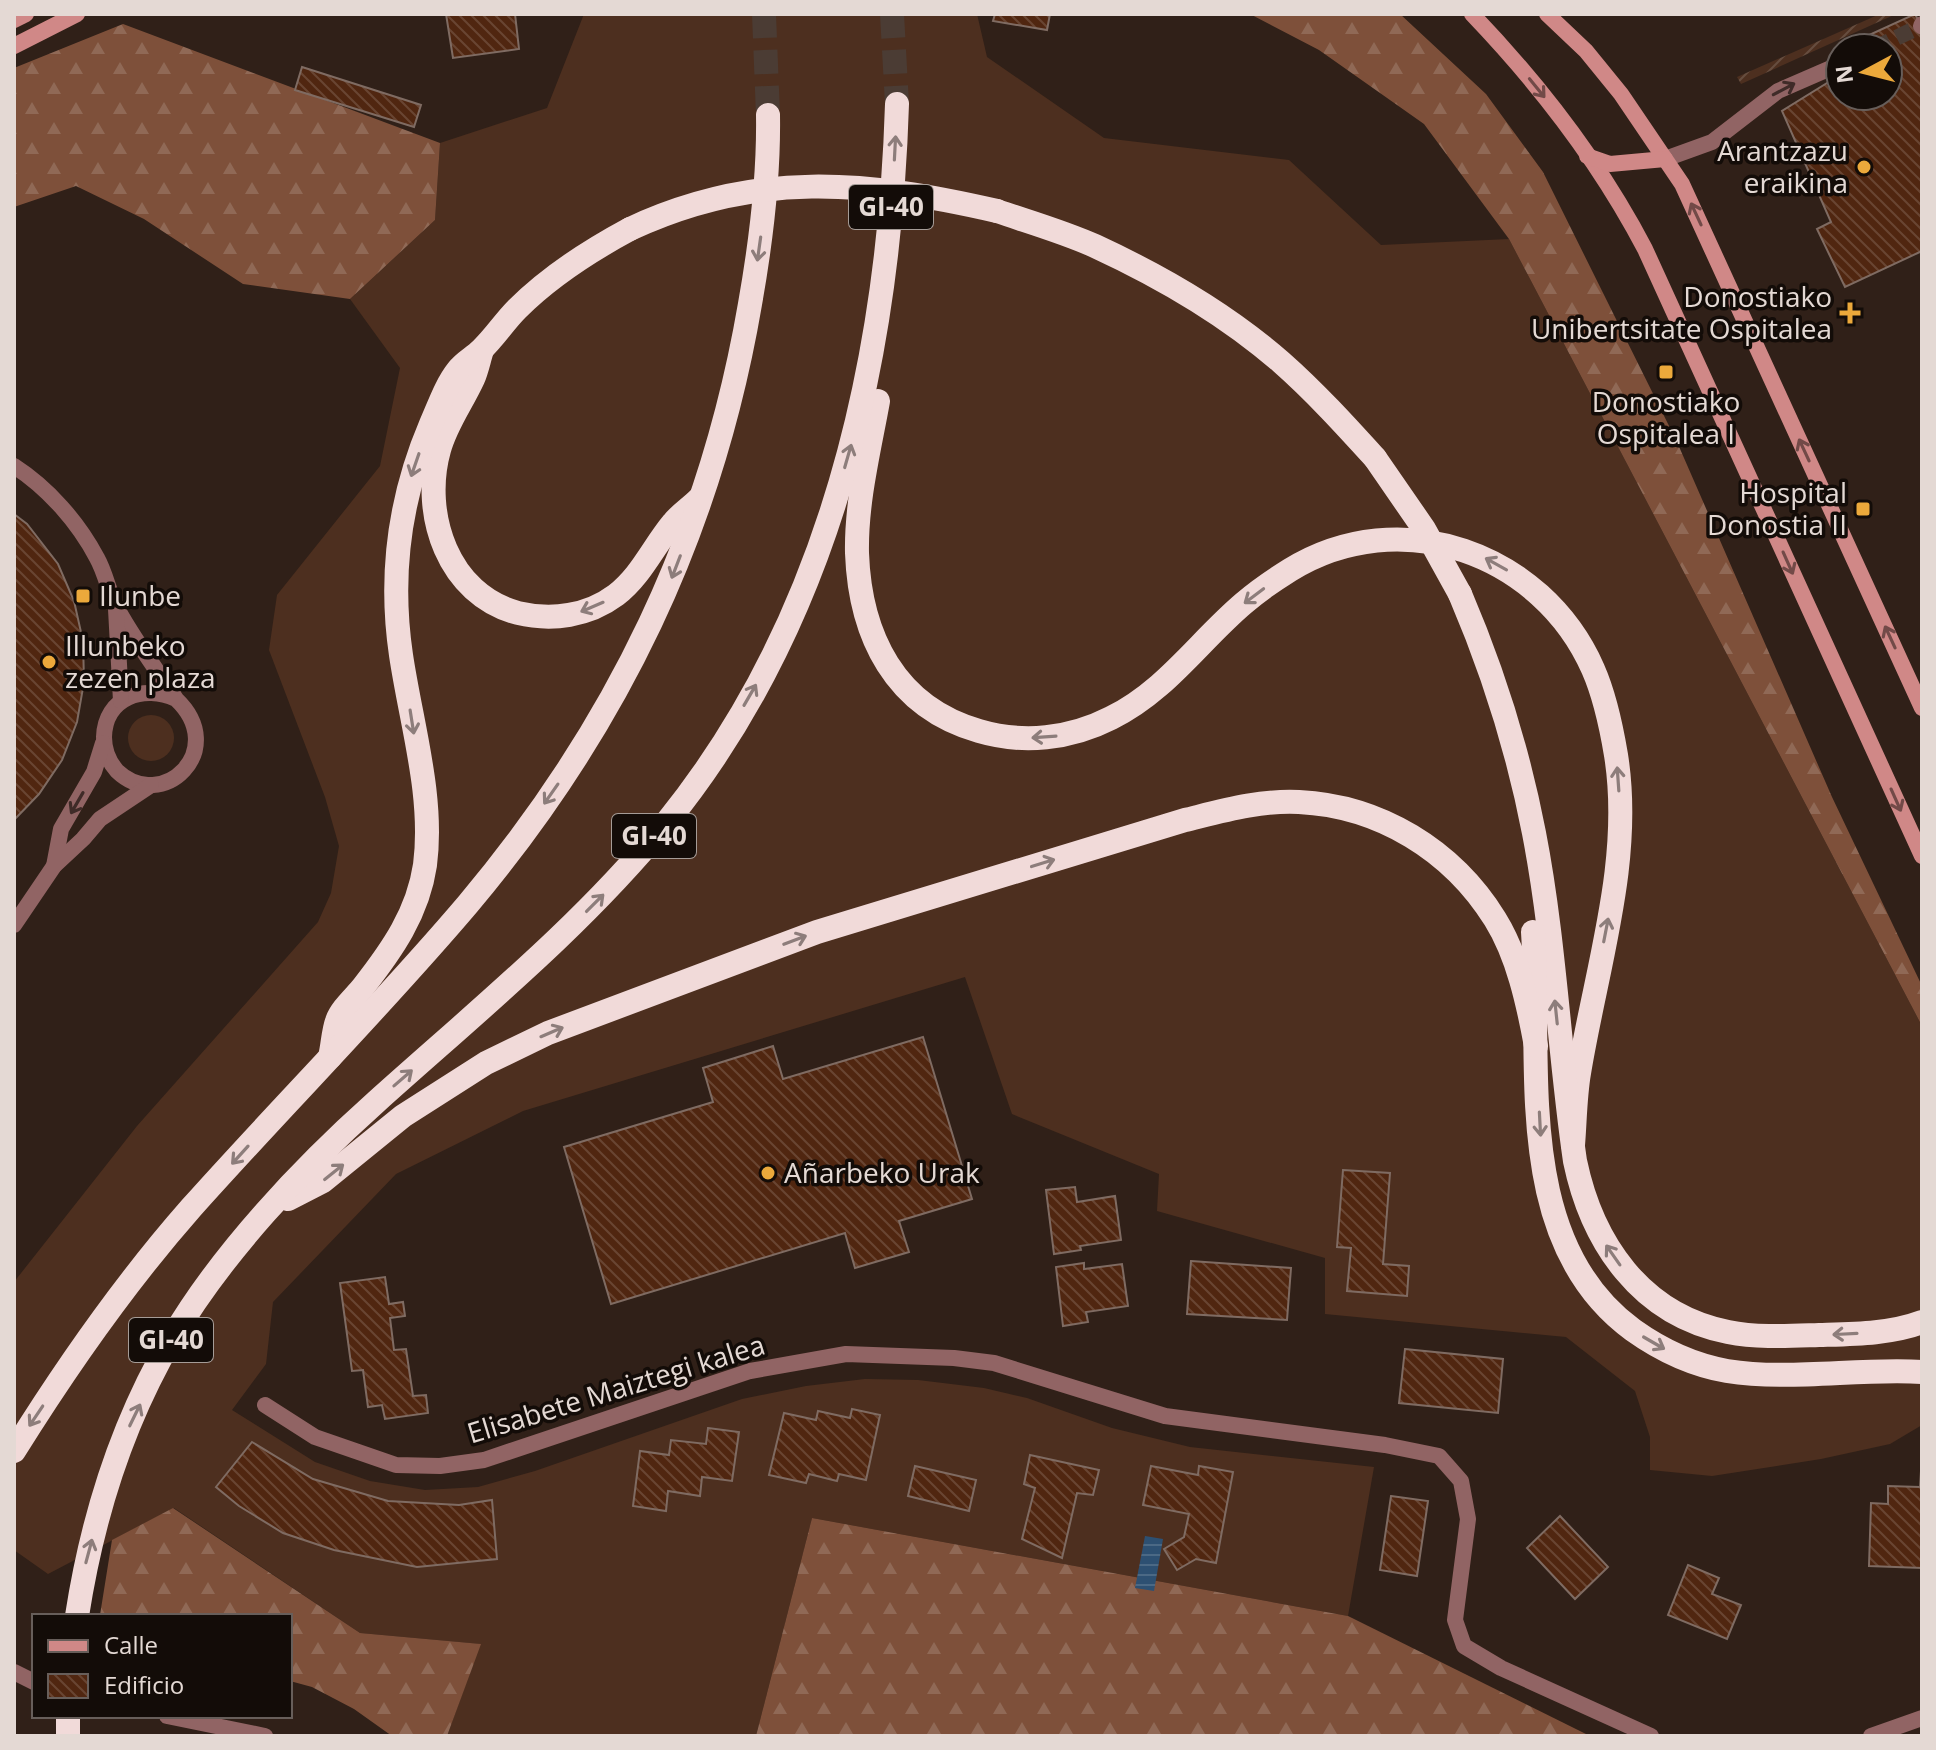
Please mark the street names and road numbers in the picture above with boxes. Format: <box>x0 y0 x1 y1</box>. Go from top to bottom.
road number: GI-40 <box>849 185 933 229</box>
road number: GI-40 <box>612 814 696 858</box>
road number: GI-40 <box>129 1318 213 1362</box>
street label: Elisabete Maiztegi kalea <box>462 1325 769 1451</box>

